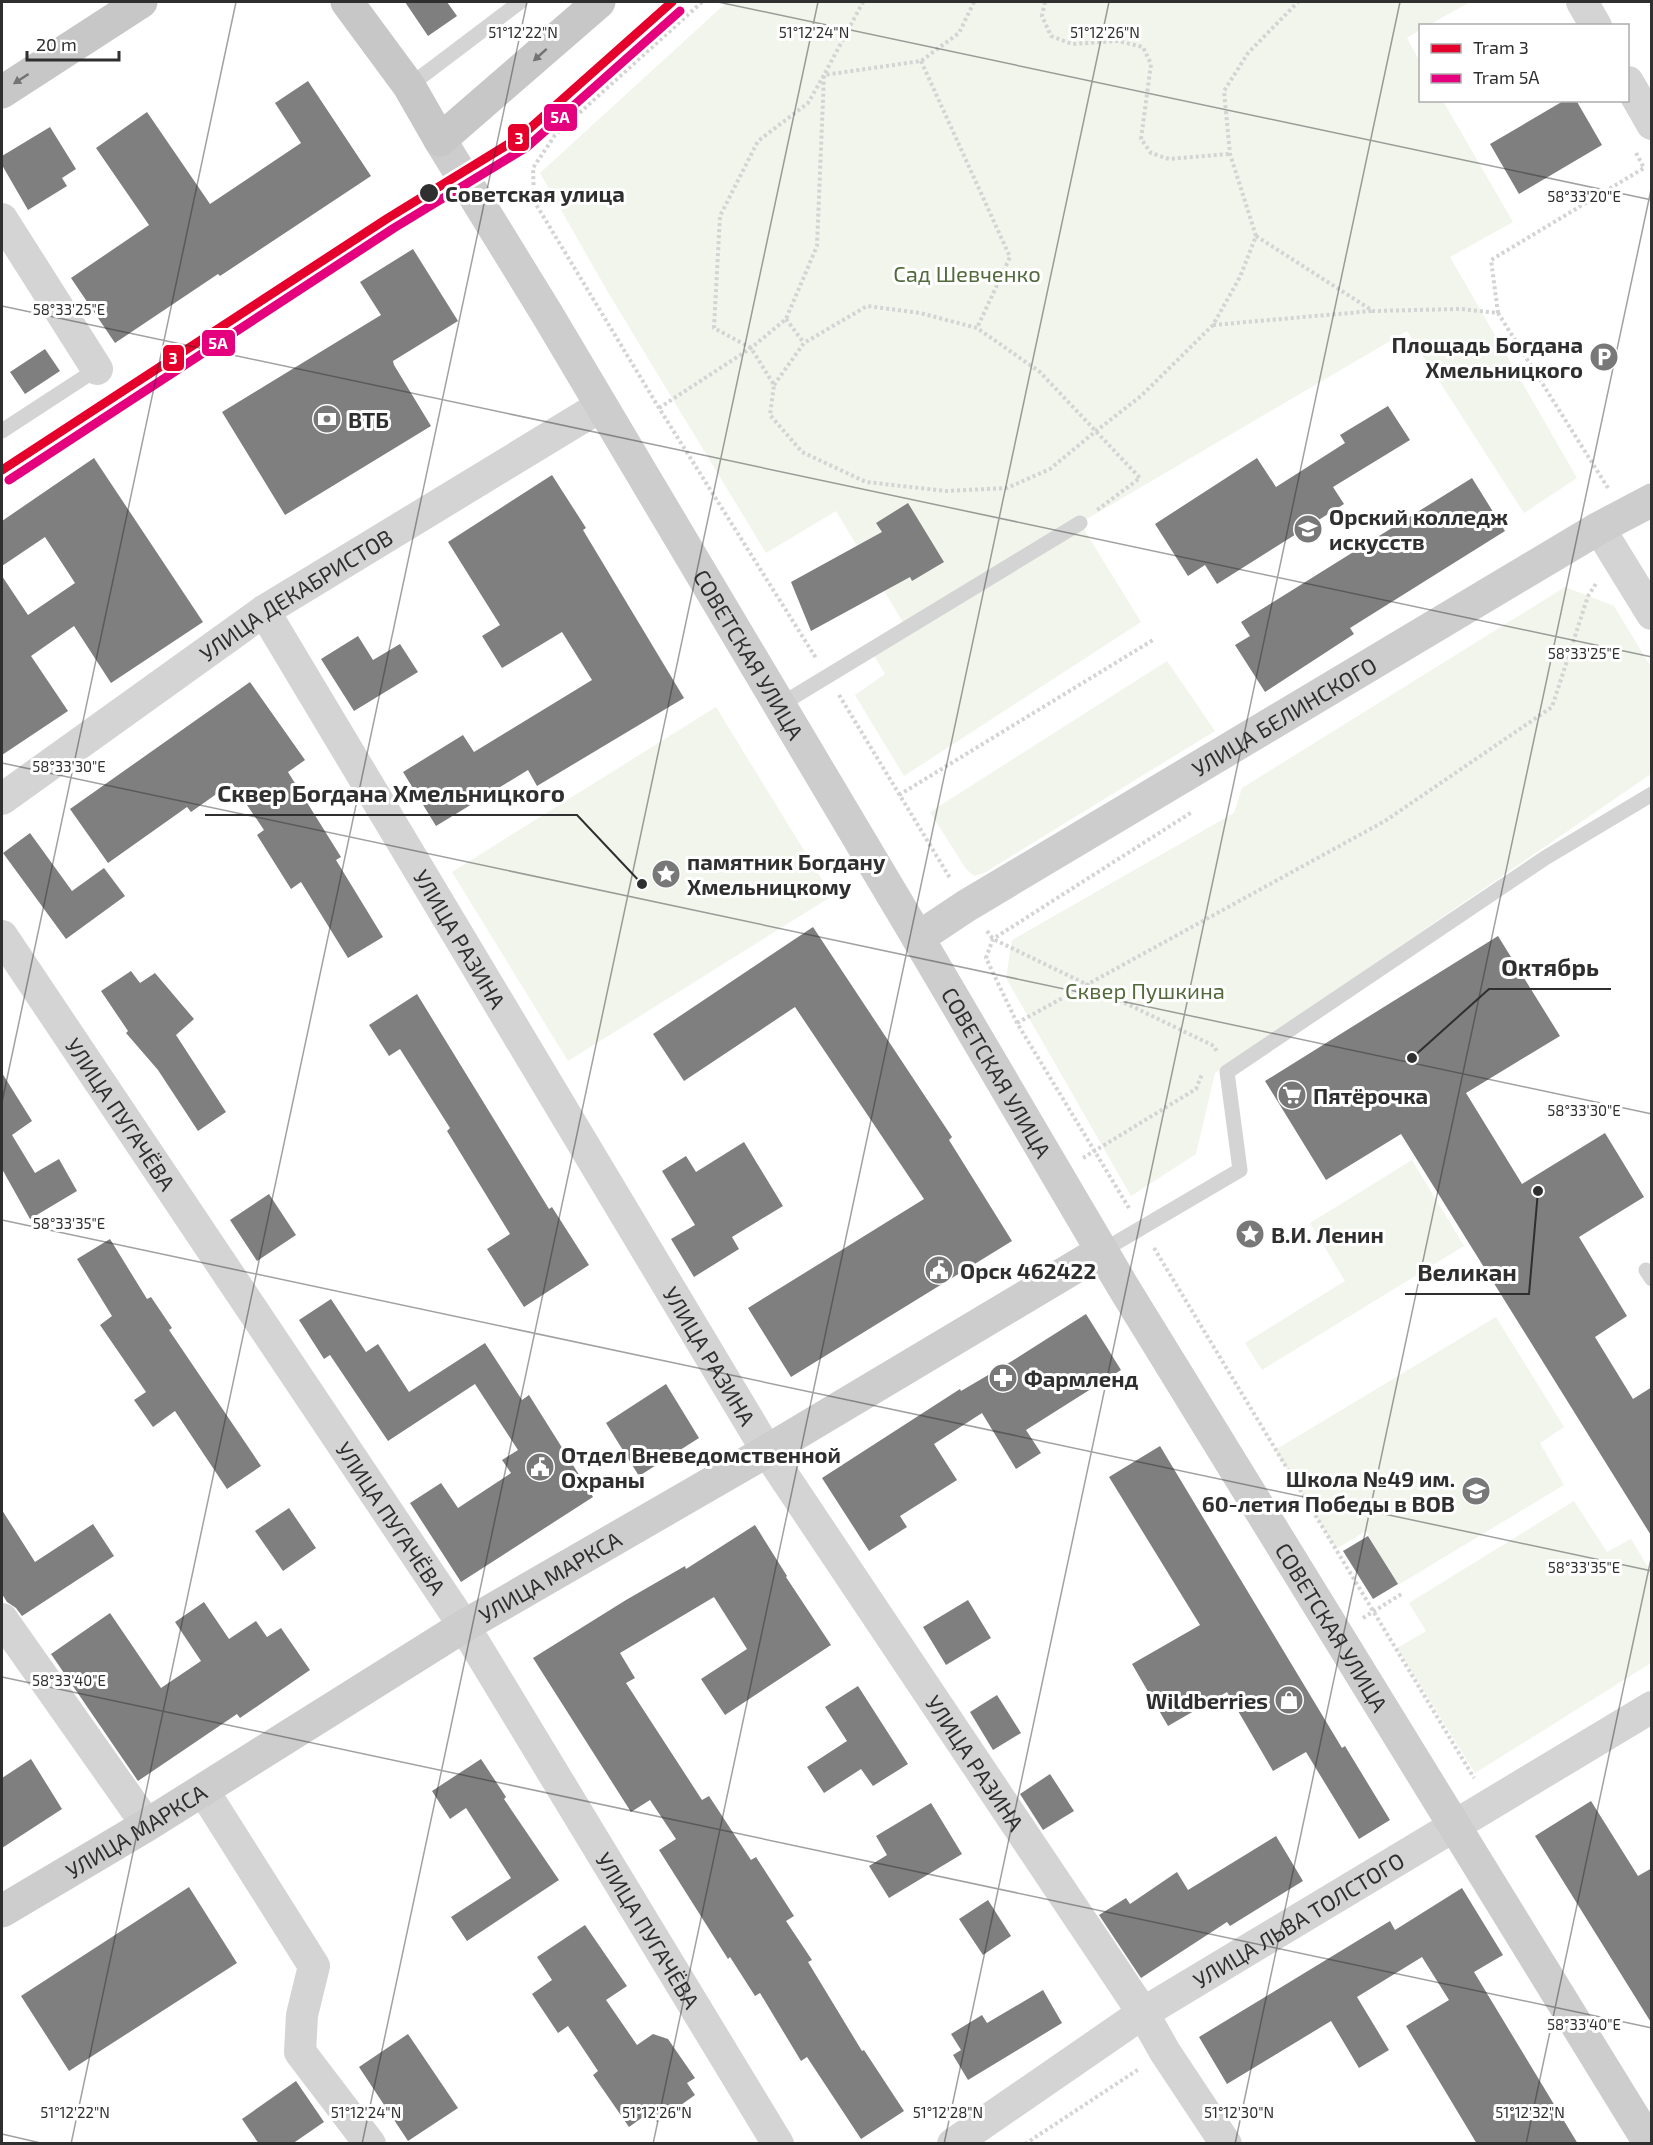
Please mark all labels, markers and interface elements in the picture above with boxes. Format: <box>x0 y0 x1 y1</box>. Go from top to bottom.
text: 51°12'22"N <box>488 23 558 41</box>
text: 51°12'24"N <box>779 23 849 41</box>
text: 51°12'26"N <box>1070 23 1140 41</box>
scale bar <box>27 24 118 62</box>
legend <box>1419 24 1629 102</box>
text: 20 m <box>36 33 77 55</box>
text: Tram 3 <box>1473 36 1529 58</box>
one-way arrow <box>533 48 548 61</box>
text: Tram 5А <box>1473 66 1540 88</box>
one-way arrow <box>14 73 30 85</box>
line badge: 5А <box>543 103 578 132</box>
text: 5А <box>550 107 570 126</box>
line badge: 3 <box>507 123 530 152</box>
text: 3 <box>514 128 524 147</box>
place label: Советская улица <box>445 180 625 206</box>
marker: Советская улица <box>418 182 440 204</box>
text: 58°33'20"E <box>1547 187 1621 205</box>
park label: Сад Шевченко <box>893 260 1041 286</box>
text: 58°33'25"E <box>33 300 105 318</box>
line badge: 5А <box>201 329 236 357</box>
place label: Площадь Богдана Хмельницкого <box>1392 331 1583 382</box>
text: 5А <box>208 333 228 352</box>
parking icon: Площадь Богдана Хмельницкого <box>1588 341 1620 373</box>
line badge: 3 <box>162 344 185 372</box>
text: 3 <box>168 348 178 367</box>
bank icon: ВТБ <box>311 403 343 435</box>
place label: ВТБ <box>348 406 389 432</box>
place label: Орский колледж искусств <box>1329 503 1508 554</box>
school or university icon: Орский колледж искусств <box>1292 513 1324 545</box>
street label: УЛИЦА ДЕКАБРИСТОВ <box>194 523 397 666</box>
street label: СОВЕТСКАЯ УЛИЦА <box>689 564 810 744</box>
text: 58°33'25"E <box>1548 644 1620 662</box>
street label: УЛИЦА БЕЛИНСКОГО <box>1187 651 1381 781</box>
text: 58°33'30"E <box>32 757 106 775</box>
callout: Сквер Богдана Хмельницкого <box>205 773 577 815</box>
text: Сквер Богдана Хмельницкого <box>217 778 565 807</box>
place label: памятник Богдану Хмельницкому <box>687 848 886 899</box>
place icon: памятник Богдану Хмельницкому <box>650 858 682 890</box>
street label: УЛИЦА РАЗИНА <box>409 865 512 1013</box>
callout: Октябрь <box>1489 947 1611 989</box>
text: Октябрь <box>1501 952 1599 981</box>
park label: Сквер Пушкина <box>1065 977 1225 1004</box>
street label: СОВЕТСКАЯ УЛИЦА <box>937 982 1057 1162</box>
street label: УЛИЦА ПУГАЧЁВА <box>61 1033 182 1195</box>
supermarket icon: Пятёрочка <box>1276 1079 1308 1111</box>
place label: Пятёрочка <box>1313 1082 1428 1108</box>
text: 58°33'30"E <box>1547 1101 1621 1119</box>
text: 58°33'35"E <box>33 1214 105 1232</box>
place icon: В.И. Ленин <box>1234 1218 1266 1250</box>
place label: В.И. Ленин <box>1271 1221 1384 1247</box>
callout: Великан <box>1405 1252 1529 1294</box>
public building icon: Орск 462422 <box>923 1254 955 1286</box>
place label: Орск 462422 <box>960 1257 1096 1283</box>
text: Великан <box>1417 1257 1517 1286</box>
street label: УЛИЦА РАЗИНА <box>658 1282 762 1430</box>
pharmacy icon: Фармленд <box>987 1362 1019 1394</box>
place label: Фармленд <box>1024 1365 1139 1391</box>
street label: УЛИЦА ПУГАЧЁВА <box>331 1437 452 1599</box>
place label: Отдел Вневедомственной Охраны <box>561 1441 841 1492</box>
public building icon: Отдел Вневедомственной Охраны <box>524 1451 556 1483</box>
place label: Школа №49 им. 60-летия Победы в ВОВ <box>1202 1465 1455 1516</box>
school or university icon: Школа №49 им. 60-летия Победы в ВОВ <box>1460 1475 1492 1507</box>
street label: УЛИЦА МАРКСА <box>474 1525 626 1628</box>
street label: СОВЕТСКАЯ УЛИЦА <box>1270 1538 1394 1716</box>
text: 58°33'35"E <box>1548 1558 1620 1576</box>
text: 58°33'40"E <box>32 1671 106 1689</box>
shop icon: Wildberries <box>1273 1684 1305 1716</box>
place label: Wildberries <box>1146 1687 1268 1713</box>
street label: УЛИЦА РАЗИНА <box>921 1690 1030 1835</box>
street label: УЛИЦА МАРКСА <box>61 1778 211 1883</box>
street label: УЛИЦА ЛЬВА ТОЛСТОГО <box>1188 1846 1408 1993</box>
street label: УЛИЦА ПУГАЧЁВА <box>591 1847 706 2013</box>
text: 58°33'40"E <box>1547 2015 1621 2033</box>
text: 51°12'22"N <box>40 2103 110 2121</box>
text: 51°12'24"N <box>331 2103 401 2121</box>
text: 51°12'26"N <box>622 2103 692 2121</box>
text: 51°12'28"N <box>913 2103 983 2121</box>
text: 51°12'30"N <box>1204 2103 1274 2121</box>
text: 51°12'32"N <box>1495 2103 1565 2121</box>

